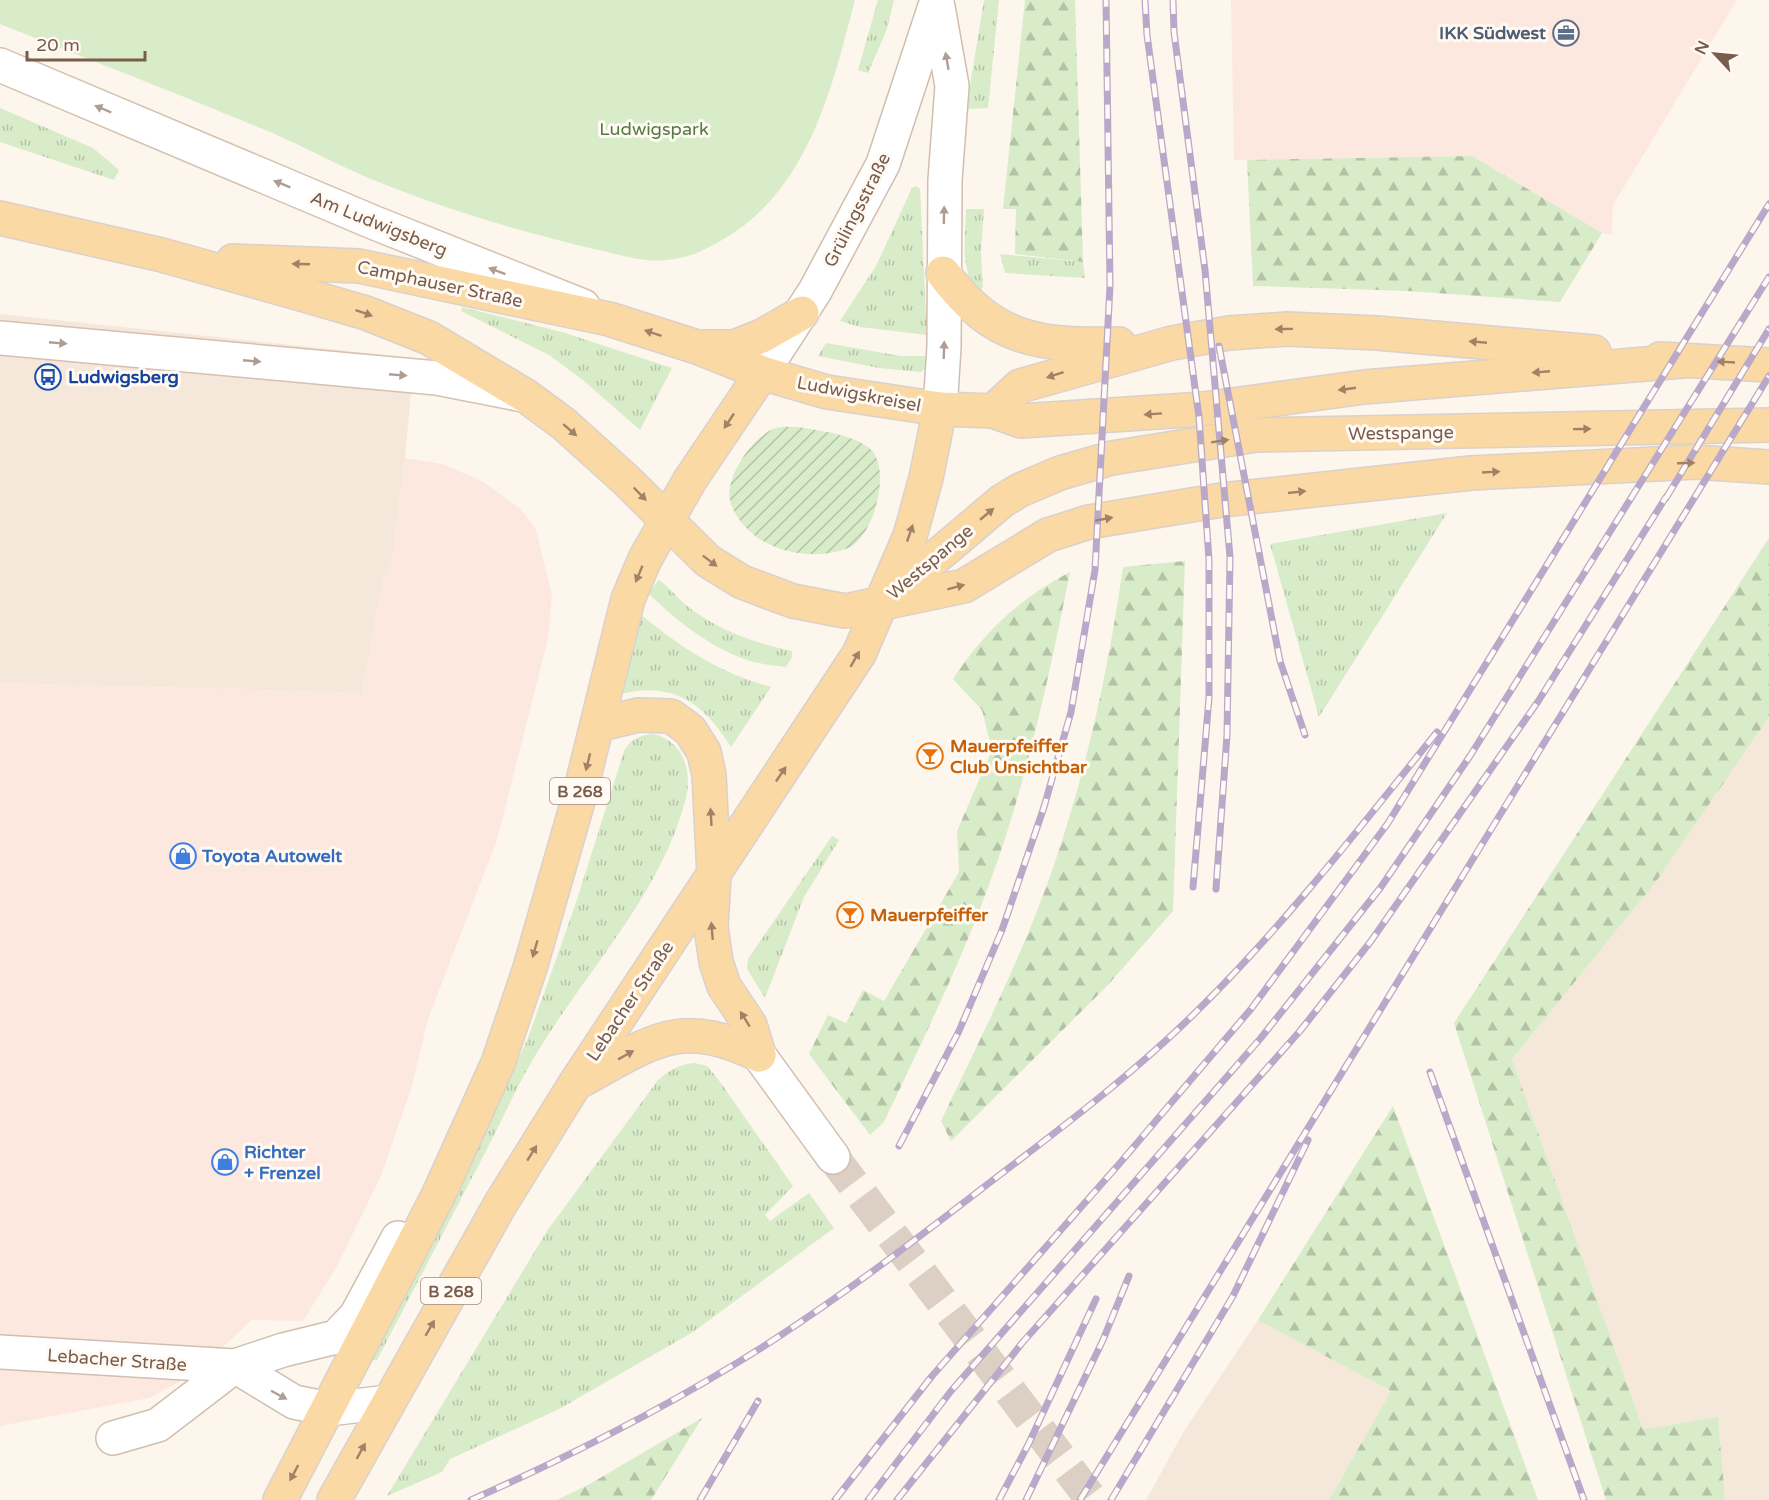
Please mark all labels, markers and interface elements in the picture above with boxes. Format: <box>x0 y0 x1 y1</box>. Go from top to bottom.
office icon: IKK Südwest <box>1551 18 1581 48</box>
place label: IKK Südwest <box>1439 22 1546 44</box>
scale bar <box>27 24 146 62</box>
north arrow <box>1685 24 1745 84</box>
text: 20 m <box>36 34 80 56</box>
text: N <box>1691 38 1714 58</box>
one-way arrow <box>943 51 952 70</box>
one-way arrow <box>93 104 111 114</box>
park label: Ludwigspark <box>599 118 709 140</box>
street label: Grülingsstraße <box>819 149 895 271</box>
one-way arrow <box>273 179 291 189</box>
street label: Am Ludwigsberg <box>307 187 451 261</box>
one-way arrow <box>939 205 949 224</box>
street label: Camphauser Straße <box>355 256 525 312</box>
one-way arrow <box>291 259 310 269</box>
one-way arrow <box>488 266 506 275</box>
one-way arrow <box>355 309 373 319</box>
one-way arrow <box>1274 325 1293 334</box>
one-way arrow <box>644 328 662 337</box>
one-way arrow <box>1469 337 1488 347</box>
one-way arrow <box>49 339 68 348</box>
one-way arrow <box>939 341 948 360</box>
one-way arrow <box>243 356 262 366</box>
one-way arrow <box>1716 358 1735 367</box>
bus stop icon: Ludwigsberg <box>33 362 63 392</box>
place label: Ludwigsberg <box>68 366 179 388</box>
one-way arrow <box>1531 367 1550 377</box>
one-way arrow <box>388 370 407 380</box>
one-way arrow <box>1046 370 1064 380</box>
street label: Ludwigskreisel <box>795 371 923 417</box>
one-way arrow <box>1337 385 1356 394</box>
one-way arrow <box>1144 409 1163 418</box>
one-way arrow <box>724 413 735 429</box>
street label: Westspange <box>1348 421 1454 445</box>
one-way arrow <box>563 424 578 437</box>
one-way arrow <box>1573 424 1592 433</box>
one-way arrow <box>1211 436 1230 445</box>
one-way arrow <box>1677 458 1696 467</box>
one-way arrow <box>1482 468 1501 477</box>
one-way arrow <box>632 487 646 501</box>
one-way arrow <box>1288 487 1307 497</box>
one-way arrow <box>979 508 994 521</box>
one-way arrow <box>1095 515 1114 524</box>
street label: Westspange <box>882 520 978 604</box>
one-way arrow <box>906 524 915 542</box>
one-way arrow <box>702 555 718 567</box>
one-way arrow <box>634 565 644 583</box>
one-way arrow <box>947 582 965 592</box>
one-way arrow <box>850 650 860 667</box>
place label: Mauerpfeiffer Club Unsichtbar <box>950 735 1088 778</box>
bar icon: Mauerpfeiffer Club Unsichtbar <box>915 741 945 771</box>
one-way arrow <box>583 753 592 771</box>
one-way arrow <box>776 766 787 783</box>
road number: B 268 <box>550 778 610 804</box>
one-way arrow <box>707 808 716 827</box>
shop icon: Toyota Autowelt <box>168 841 198 871</box>
place label: Toyota Autowelt <box>201 845 342 867</box>
bar icon: Mauerpfeiffer <box>835 900 865 930</box>
place label: Mauerpfeiffer <box>870 904 989 926</box>
one-way arrow <box>707 922 717 941</box>
street label: Lebacher Straße <box>582 937 678 1065</box>
one-way arrow <box>530 940 539 958</box>
one-way arrow <box>740 1011 751 1027</box>
one-way arrow <box>618 1051 635 1061</box>
place label: Richter + Frenzel <box>244 1141 321 1184</box>
one-way arrow <box>526 1145 537 1161</box>
shop icon: Richter + Frenzel <box>210 1147 240 1177</box>
road number: B 268 <box>421 1278 481 1304</box>
one-way arrow <box>425 1319 435 1336</box>
street label: Lebacher Straße <box>46 1344 188 1376</box>
one-way arrow <box>271 1390 288 1400</box>
one-way arrow <box>356 1442 366 1459</box>
one-way arrow <box>289 1465 299 1482</box>

